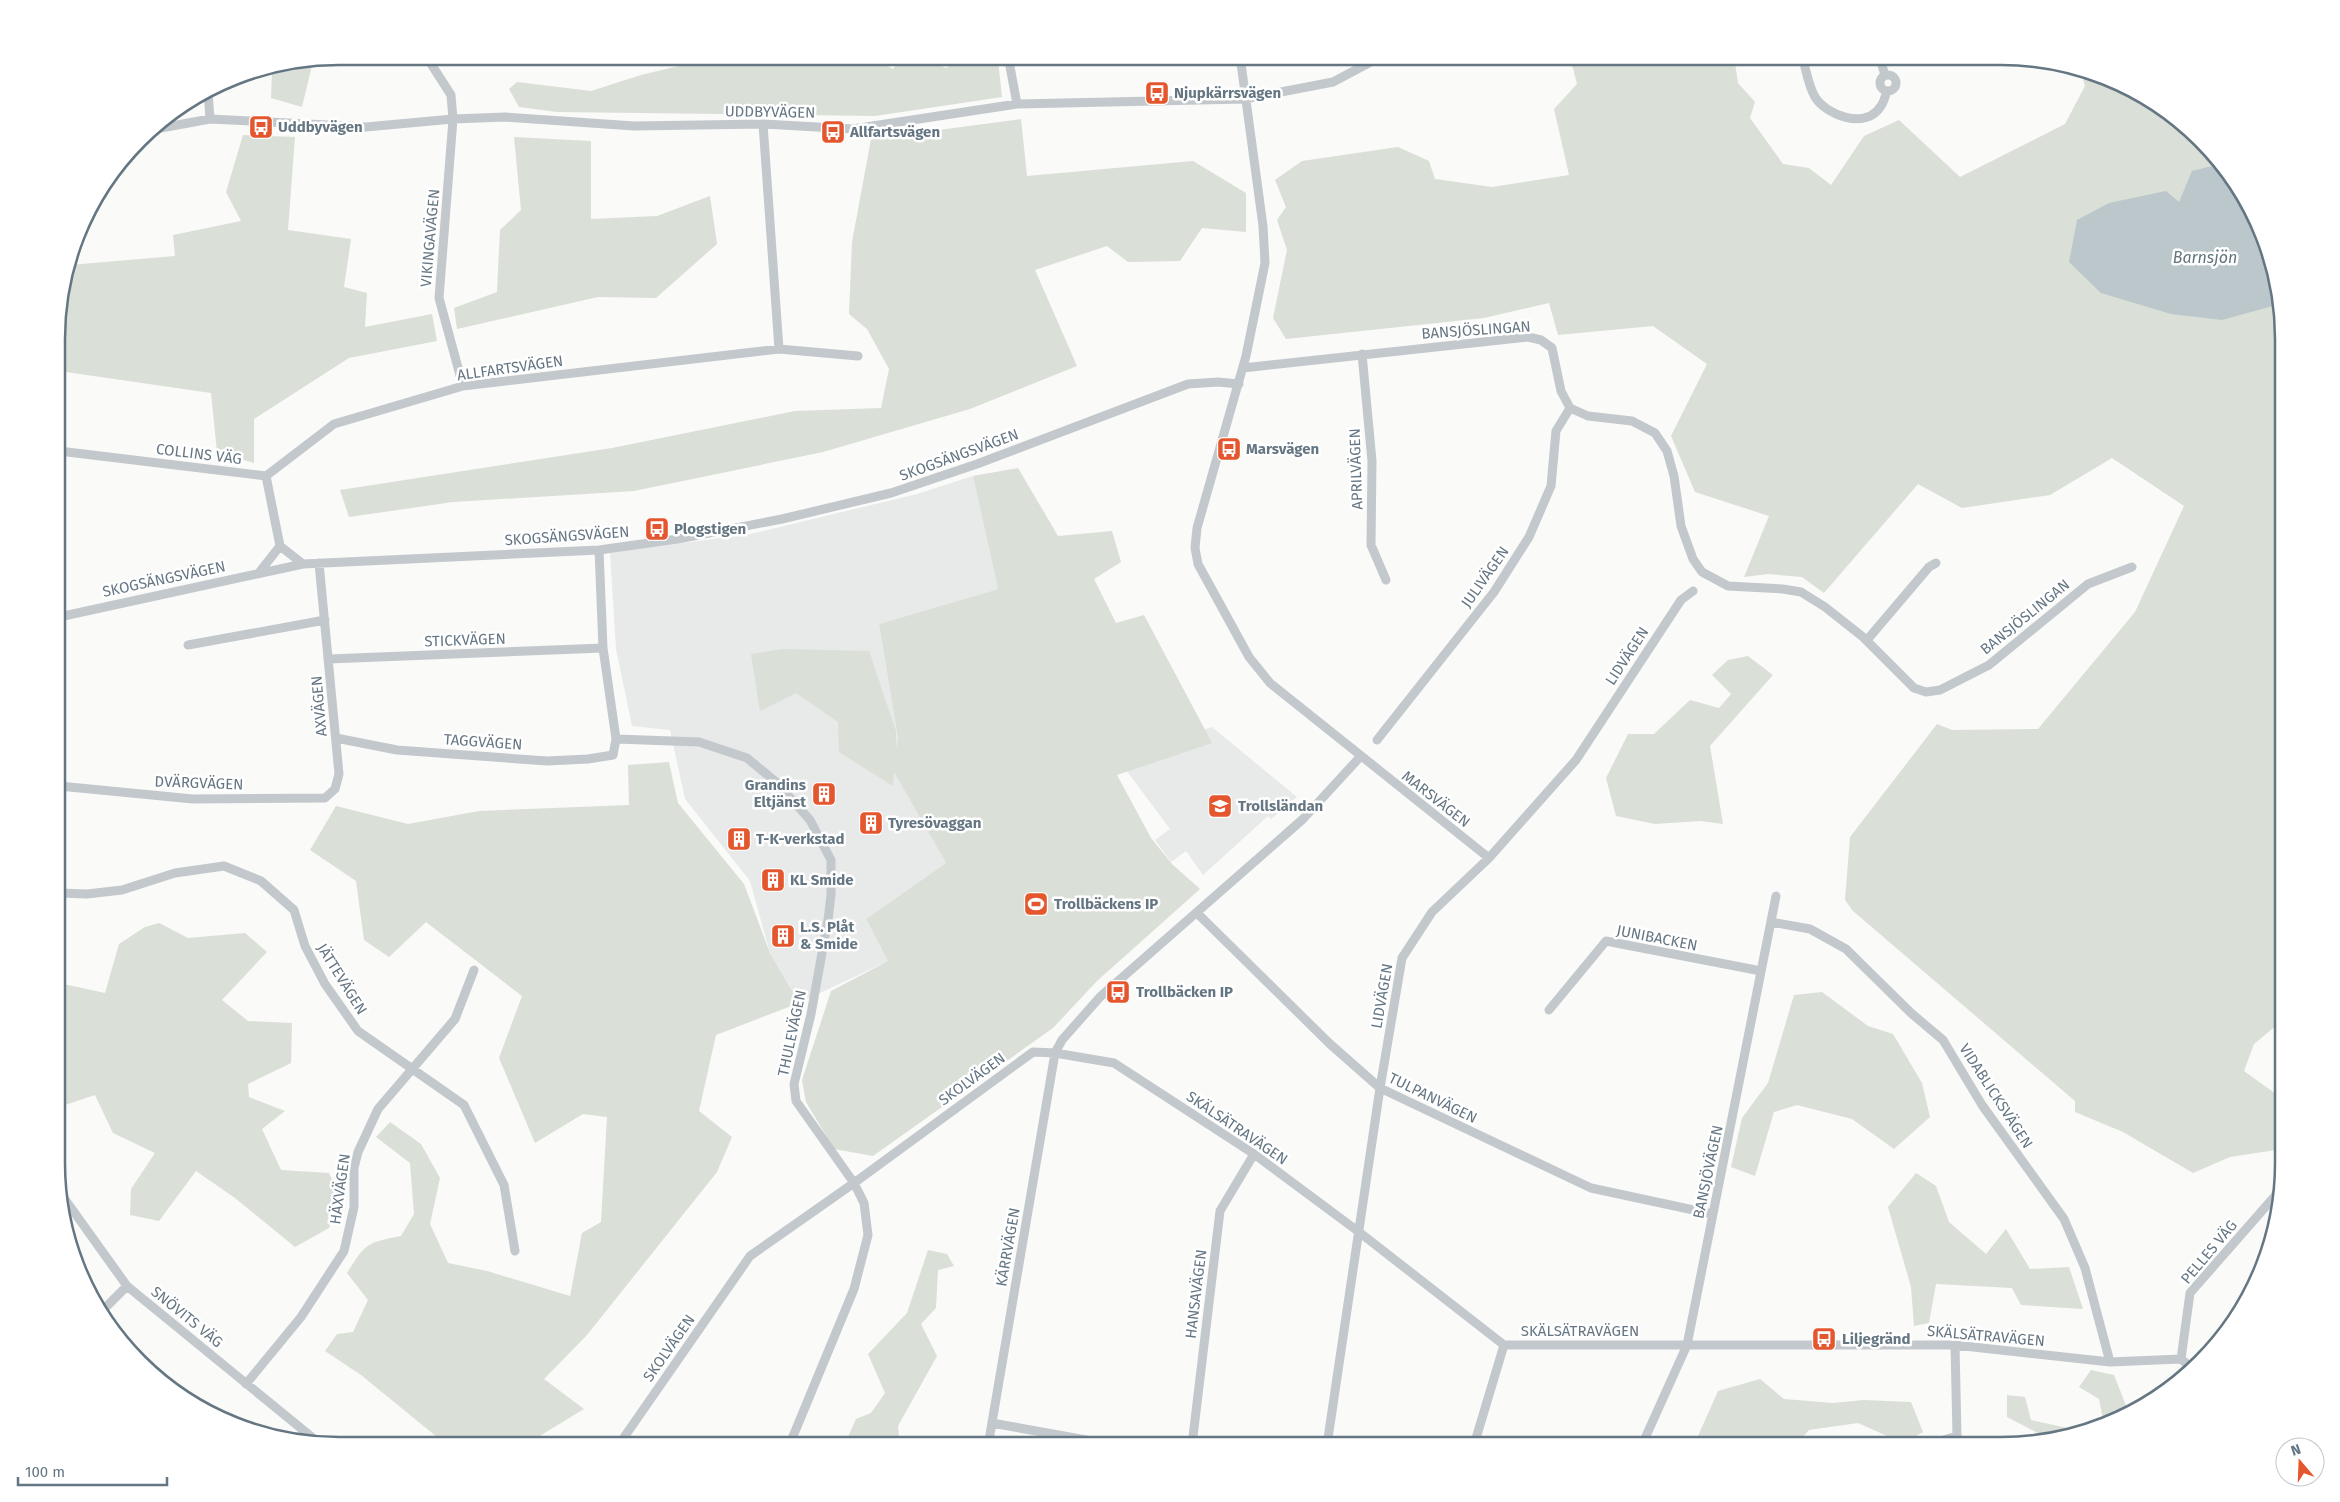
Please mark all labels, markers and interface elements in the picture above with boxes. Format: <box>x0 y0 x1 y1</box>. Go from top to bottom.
bus stop icon: Njupkärrsvägen <box>1144 80 1170 106</box>
place label: Njupkärrsvägen <box>1174 84 1281 102</box>
street label: UDDBYVÄGEN <box>725 102 815 122</box>
bus stop icon: Uddbyvägen <box>248 114 274 140</box>
place label: Uddbyvägen <box>278 118 363 136</box>
bus stop icon: Allfartsvägen <box>820 119 846 145</box>
place label: Allfartsvägen <box>849 123 940 141</box>
street label: VIKINGAVÄGEN <box>417 188 443 288</box>
water label: Barnsjön <box>2173 248 2237 267</box>
street label: BANSJÖSLINGAN <box>1421 317 1531 343</box>
street label: ALLFARTSVÄGEN <box>456 352 564 384</box>
street label: SKOGSÄNGSVÄGEN <box>897 425 1021 485</box>
street label: APRILVÄGEN <box>1346 428 1366 510</box>
bus stop icon: Marsvägen <box>1216 436 1242 462</box>
street label: COLLINS VÄG <box>155 440 243 468</box>
place label: Marsvägen <box>1246 440 1319 458</box>
bus stop icon: Plogstigen <box>644 516 670 542</box>
place label: Plogstigen <box>674 520 746 538</box>
street label: SKOGSÄNGSVÄGEN <box>504 523 630 549</box>
street label: JULIVÄGEN <box>1457 543 1513 611</box>
street label: SKOGSÄNGSVÄGEN <box>101 557 227 601</box>
street label: BANSJÖSLINGAN <box>1977 576 2073 658</box>
street label: LIDVÄGEN <box>1602 624 1652 688</box>
street label: STICKVÄGEN <box>424 630 506 650</box>
street label: AXVÄGEN <box>307 675 331 737</box>
street label: TAGGVÄGEN <box>443 730 523 754</box>
street label: MARSVÄGEN <box>1398 767 1474 831</box>
street label: DVÄRGVÄGEN <box>154 772 244 794</box>
place label: Grandins Eltjänst <box>745 776 806 811</box>
building icon: Grandins Eltjänst <box>811 781 837 807</box>
school or university icon: Trollsländan <box>1207 793 1233 819</box>
place label: Trollsländan <box>1238 797 1323 815</box>
building icon: Tyresövaggan <box>858 810 884 836</box>
place label: Tyresövaggan <box>888 814 982 832</box>
building icon: T-K-verkstad <box>726 826 752 852</box>
place label: T-K-verkstad <box>756 830 845 848</box>
building icon: KL Smide <box>760 867 786 893</box>
place label: KL Smide <box>790 871 854 889</box>
sports icon: Trollbäckens IP <box>1023 891 1049 917</box>
place label: Trollbäckens IP <box>1054 895 1158 913</box>
place label: L.S. Plåt & Smide <box>800 918 858 953</box>
street label: JUNIBACKEN <box>1615 921 1699 955</box>
building icon: L.S. Plåt & Smide <box>770 923 796 949</box>
street label: JÄTTEVÄGEN <box>313 940 371 1018</box>
street label: LIDVÄGEN <box>1367 962 1397 1030</box>
bus stop icon: Trollbäcken IP <box>1105 979 1131 1005</box>
place label: Trollbäcken IP <box>1136 983 1233 1001</box>
street label: THULEVÄGEN <box>774 988 810 1078</box>
street label: VIDABLICKSVÄGEN <box>1955 1040 2037 1152</box>
street label: SKOLVÄGEN <box>935 1049 1009 1109</box>
street label: TULPANVÄGEN <box>1386 1069 1480 1127</box>
street label: SKÄLSÄTRAVÄGEN <box>1183 1087 1291 1169</box>
street label: BANSJÖVÄGEN <box>1689 1124 1727 1220</box>
street label: HÄXVÄGEN <box>326 1152 354 1226</box>
street label: KÄRRVÄGEN <box>992 1206 1024 1288</box>
street label: PELLES VÄG <box>2177 1216 2241 1288</box>
street label: HANSAVÄGEN <box>1182 1248 1210 1340</box>
street label: SNÖVITS VÄG <box>147 1283 227 1351</box>
street label: SKOLVÄGEN <box>639 1311 699 1385</box>
street label: SKÄLSÄTRAVÄGEN <box>1521 1322 1639 1340</box>
street label: SKÄLSÄTRAVÄGEN <box>1926 1322 2046 1350</box>
bus stop icon: Liljegränd <box>1811 1326 1837 1352</box>
place label: Liljegränd <box>1842 1330 1911 1348</box>
north arrow <box>2275 1437 2325 1487</box>
text: N <box>2289 1441 2303 1460</box>
scale bar <box>18 1454 166 1486</box>
text: 100 m <box>25 1463 65 1481</box>

